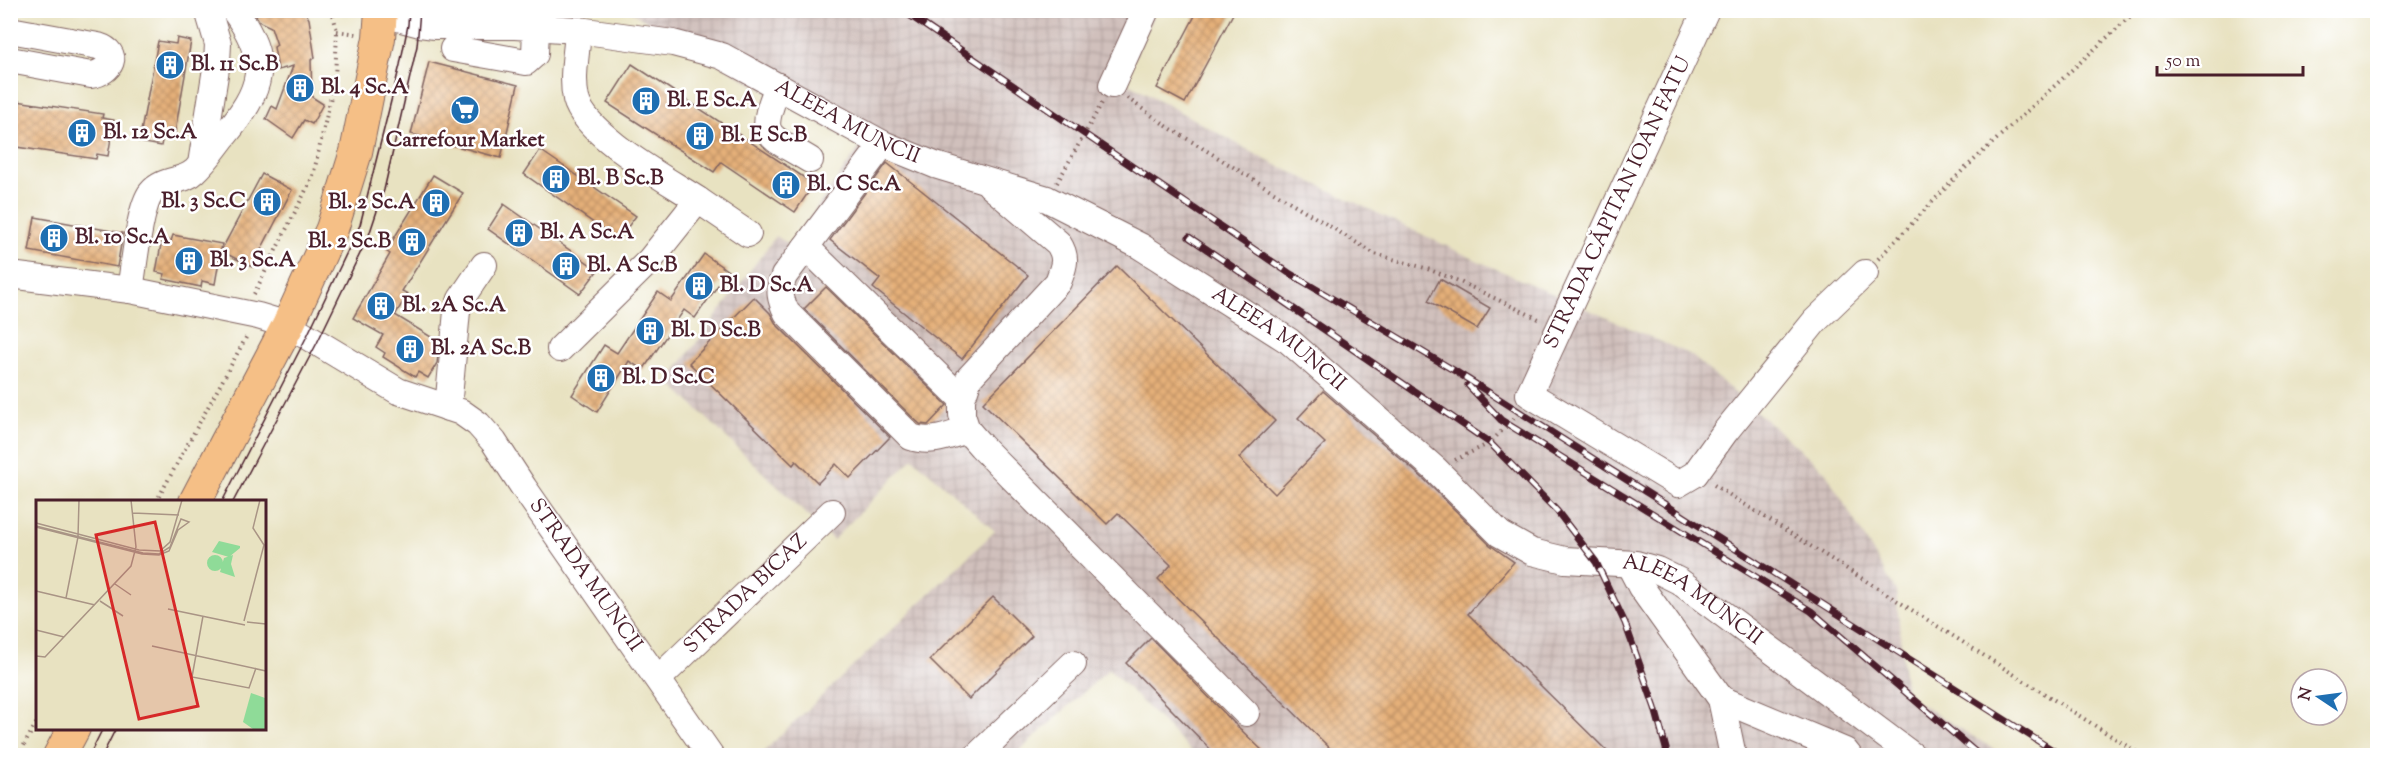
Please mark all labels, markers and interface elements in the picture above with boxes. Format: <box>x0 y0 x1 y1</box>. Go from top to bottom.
scale bar <box>2157 39 2302 77</box>
building icon: Bl. 11 Sc.B <box>154 49 186 81</box>
text: 50 m <box>2165 49 2201 75</box>
place label: Bl. 11 Sc.B <box>191 50 279 80</box>
street label: STRADA CĂPITAN IOAN FATU <box>1537 52 1699 354</box>
building icon: Bl. 4 Sc.A <box>284 72 316 104</box>
street label: ALEEA MUNCII <box>769 72 925 172</box>
place label: Bl. 4 Sc.A <box>321 73 410 103</box>
building icon: Bl. E Sc.A <box>630 85 662 117</box>
place label: Bl. E Sc.A <box>667 86 758 116</box>
supermarket icon: Carrefour Market <box>449 94 481 126</box>
building icon: Bl. 12 Sc.A <box>66 117 98 149</box>
place label: Bl. 12 Sc.A <box>103 118 198 148</box>
building icon: Bl. E Sc.B <box>684 120 716 152</box>
place label: Bl. E Sc.B <box>721 121 808 151</box>
place label: Carrefour Market <box>386 126 545 156</box>
building icon: Bl. B Sc.B <box>540 163 572 195</box>
place label: Bl. B Sc.B <box>577 164 664 194</box>
building icon: Bl. C Sc.A <box>770 169 802 201</box>
place label: Bl. C Sc.A <box>807 170 902 200</box>
building icon: Bl. 3 Sc.C <box>251 186 283 218</box>
place label: Bl. 3 Sc.C <box>161 187 246 217</box>
building icon: Bl. 2 Sc.A <box>420 187 452 219</box>
place label: Bl. 2 Sc.A <box>328 188 416 218</box>
building icon: Bl. A Sc.A <box>503 217 535 249</box>
place label: Bl. A Sc.A <box>540 218 635 248</box>
building icon: Bl. 10 Sc.A <box>38 222 70 254</box>
place label: Bl. 10 Sc.A <box>75 223 171 253</box>
building icon: Bl. 2 Sc.B <box>396 226 428 258</box>
place label: Bl. 2 Sc.B <box>308 227 392 257</box>
building icon: Bl. 3 Sc.A <box>173 245 205 277</box>
place label: Bl. 3 Sc.A <box>210 246 296 276</box>
building icon: Bl. A Sc.B <box>550 250 582 282</box>
place label: Bl. A Sc.B <box>587 251 678 281</box>
building icon: Bl. D Sc.A <box>683 270 715 302</box>
place label: Bl. D Sc.A <box>720 271 815 301</box>
street label: ALEEA MUNCII <box>1205 280 1352 399</box>
building icon: Bl. 2A Sc.A <box>365 290 397 322</box>
place label: Bl. 2A Sc.A <box>402 291 507 321</box>
building icon: Bl. D Sc.B <box>634 315 666 347</box>
place label: Bl. D Sc.B <box>671 316 762 346</box>
building icon: Bl. 2A Sc.B <box>394 333 426 365</box>
place label: Bl. 2A Sc.B <box>431 334 532 364</box>
building icon: Bl. D Sc.C <box>585 362 617 394</box>
place label: Bl. D Sc.C <box>622 363 715 393</box>
street label: STRADA MUNCII <box>521 493 649 658</box>
inset map <box>36 500 266 730</box>
street label: STRADA BICAZ <box>677 528 815 661</box>
street label: ALEEA MUNCII <box>1621 548 1768 653</box>
north arrow <box>2289 667 2349 727</box>
text: N <box>2294 685 2320 703</box>

